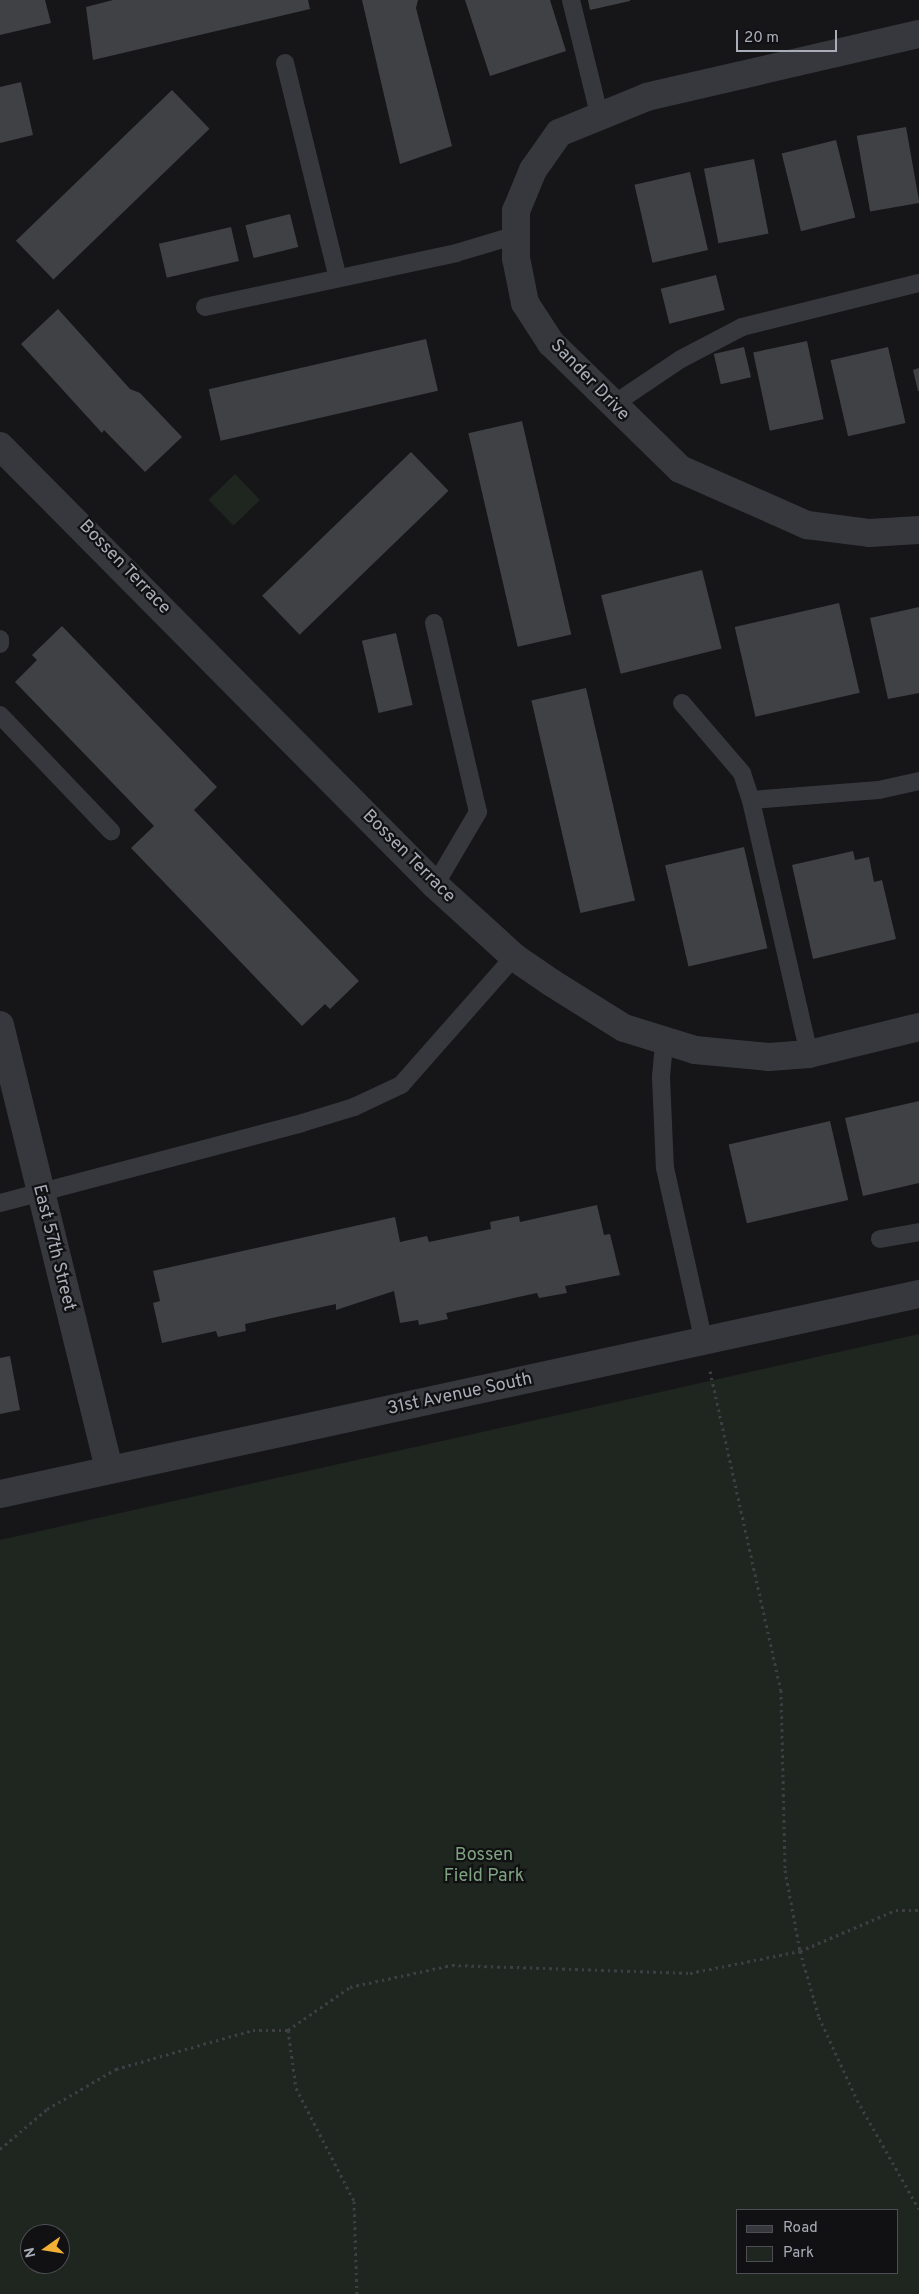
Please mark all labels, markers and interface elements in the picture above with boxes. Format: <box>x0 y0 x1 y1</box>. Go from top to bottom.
scale bar <box>739 20 840 52</box>
text: 20 m <box>744 29 779 48</box>
street label: Sander Drive <box>545 336 633 426</box>
street label: Bossen Terrace <box>73 516 175 620</box>
street label: Bossen Terrace <box>357 806 459 908</box>
street label: East 57th Street <box>27 1182 79 1314</box>
street label: 31st Avenue South <box>385 1369 535 1421</box>
park label: Bossen Field Park <box>444 1846 524 1888</box>
legend <box>736 2209 899 2274</box>
text: Road <box>783 2219 818 2238</box>
north arrow <box>20 2224 70 2274</box>
text: Park <box>783 2244 814 2263</box>
text: N <box>21 2245 40 2259</box>

